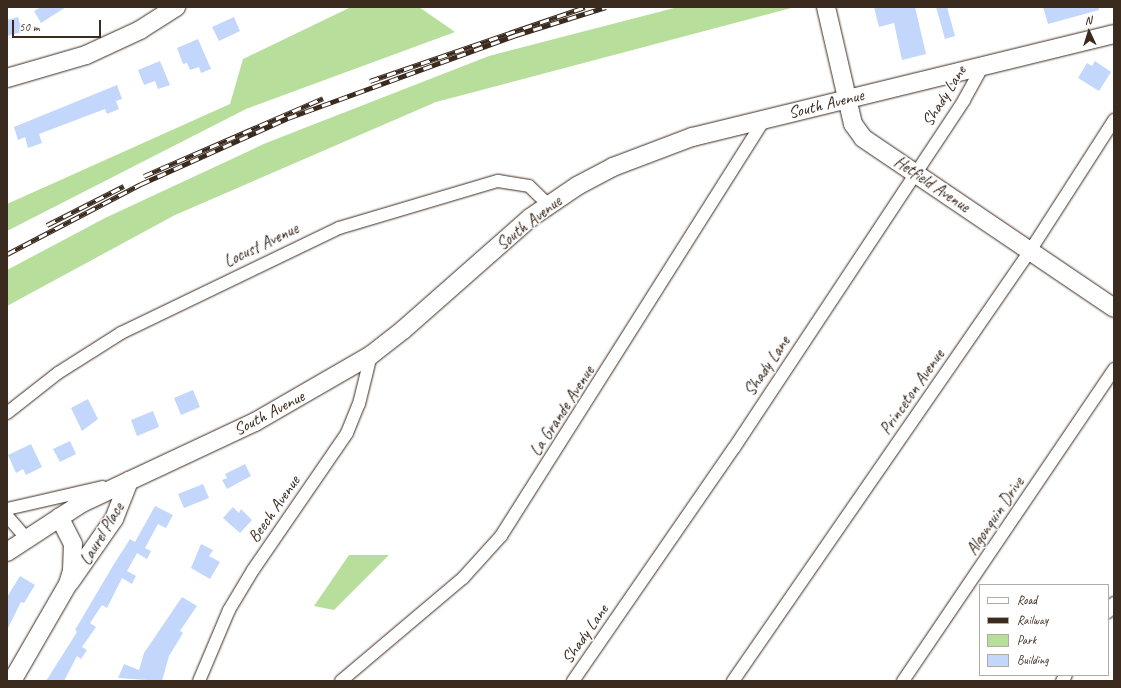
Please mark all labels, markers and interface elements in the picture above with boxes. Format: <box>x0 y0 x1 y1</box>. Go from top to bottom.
scale bar <box>14 12 103 38</box>
north arrow <box>1069 12 1109 52</box>
text: N <box>1084 13 1092 27</box>
text: 50 m <box>19 19 39 35</box>
street label: Shady Lane <box>917 62 971 130</box>
street label: South Avenue <box>786 85 866 123</box>
street label: Hetfield Avenue <box>890 151 974 217</box>
street label: South Avenue <box>492 191 566 255</box>
street label: Locust Avenue <box>220 218 302 272</box>
street label: Shady Lane <box>739 332 795 400</box>
street label: Princeton Avenue <box>875 346 949 438</box>
street label: La Grande Avenue <box>525 362 599 460</box>
street label: South Avenue <box>230 386 308 440</box>
street label: Beech Avenue <box>244 472 304 546</box>
street label: Algonquin Drive <box>962 473 1028 559</box>
street label: Laurel Place <box>75 499 129 569</box>
legend <box>979 584 1109 676</box>
text: Road <box>1017 592 1037 608</box>
street label: Shady Lane <box>557 600 613 668</box>
text: Railway <box>1017 612 1048 628</box>
text: Park <box>1017 632 1036 648</box>
text: Building <box>1017 652 1049 668</box>

